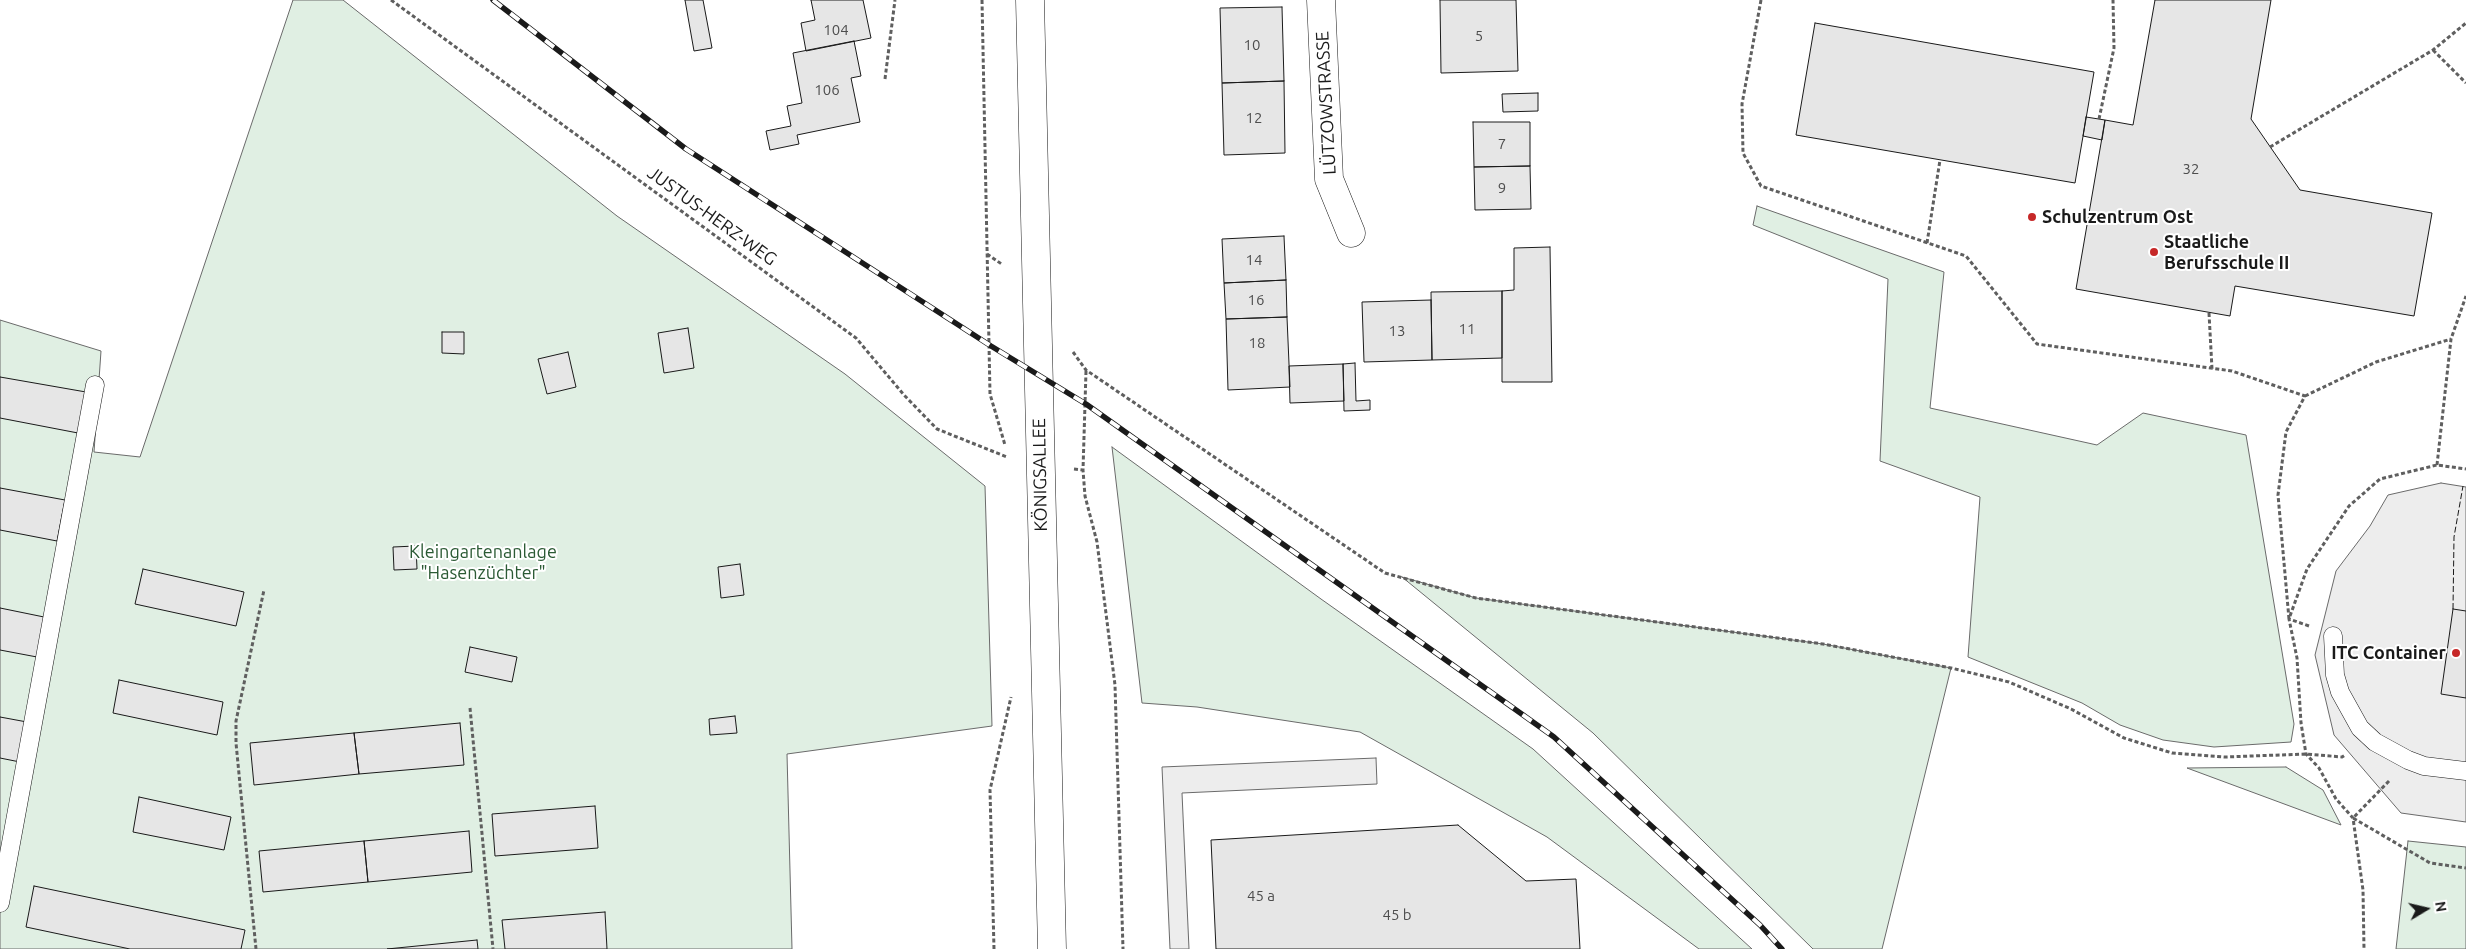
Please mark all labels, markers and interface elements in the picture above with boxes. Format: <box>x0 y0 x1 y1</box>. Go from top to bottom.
house number: 104 <box>823 21 849 39</box>
house number: 5 <box>1475 27 1483 45</box>
street label: LÜTZOWSTRASSE <box>1311 31 1341 175</box>
house number: 10 <box>1244 36 1260 54</box>
house number: 106 <box>814 81 840 99</box>
house number: 12 <box>1246 109 1262 127</box>
house number: 7 <box>1498 135 1506 153</box>
house number: 32 <box>2183 160 2199 178</box>
street label: JUSTUS-HERZ-WEG <box>643 162 781 270</box>
house number: 9 <box>1498 179 1506 197</box>
place label: Schulzentrum Ost <box>2042 206 2193 228</box>
marker: Schulzentrum Ost <box>2026 211 2038 223</box>
place label: Staatliche Berufsschule II <box>2164 231 2289 274</box>
marker: Staatliche Berufsschule II <box>2148 246 2160 258</box>
house number: 14 <box>1246 251 1262 269</box>
house number: 16 <box>1248 291 1264 309</box>
house number: 11 <box>1459 320 1475 338</box>
house number: 13 <box>1389 322 1405 340</box>
house number: 18 <box>1249 334 1265 352</box>
street label: KÖNIGSALLEE <box>1028 418 1052 532</box>
park label: Kleingartenanlage "Hasenzüchter" <box>409 541 557 584</box>
place label: ITC Container <box>2331 642 2446 664</box>
marker: ITC Container <box>2450 647 2462 659</box>
north arrow <box>2401 884 2451 934</box>
house number: 45 a <box>1247 887 1275 905</box>
text: N <box>2432 900 2450 913</box>
house number: 45 b <box>1382 906 1412 924</box>

